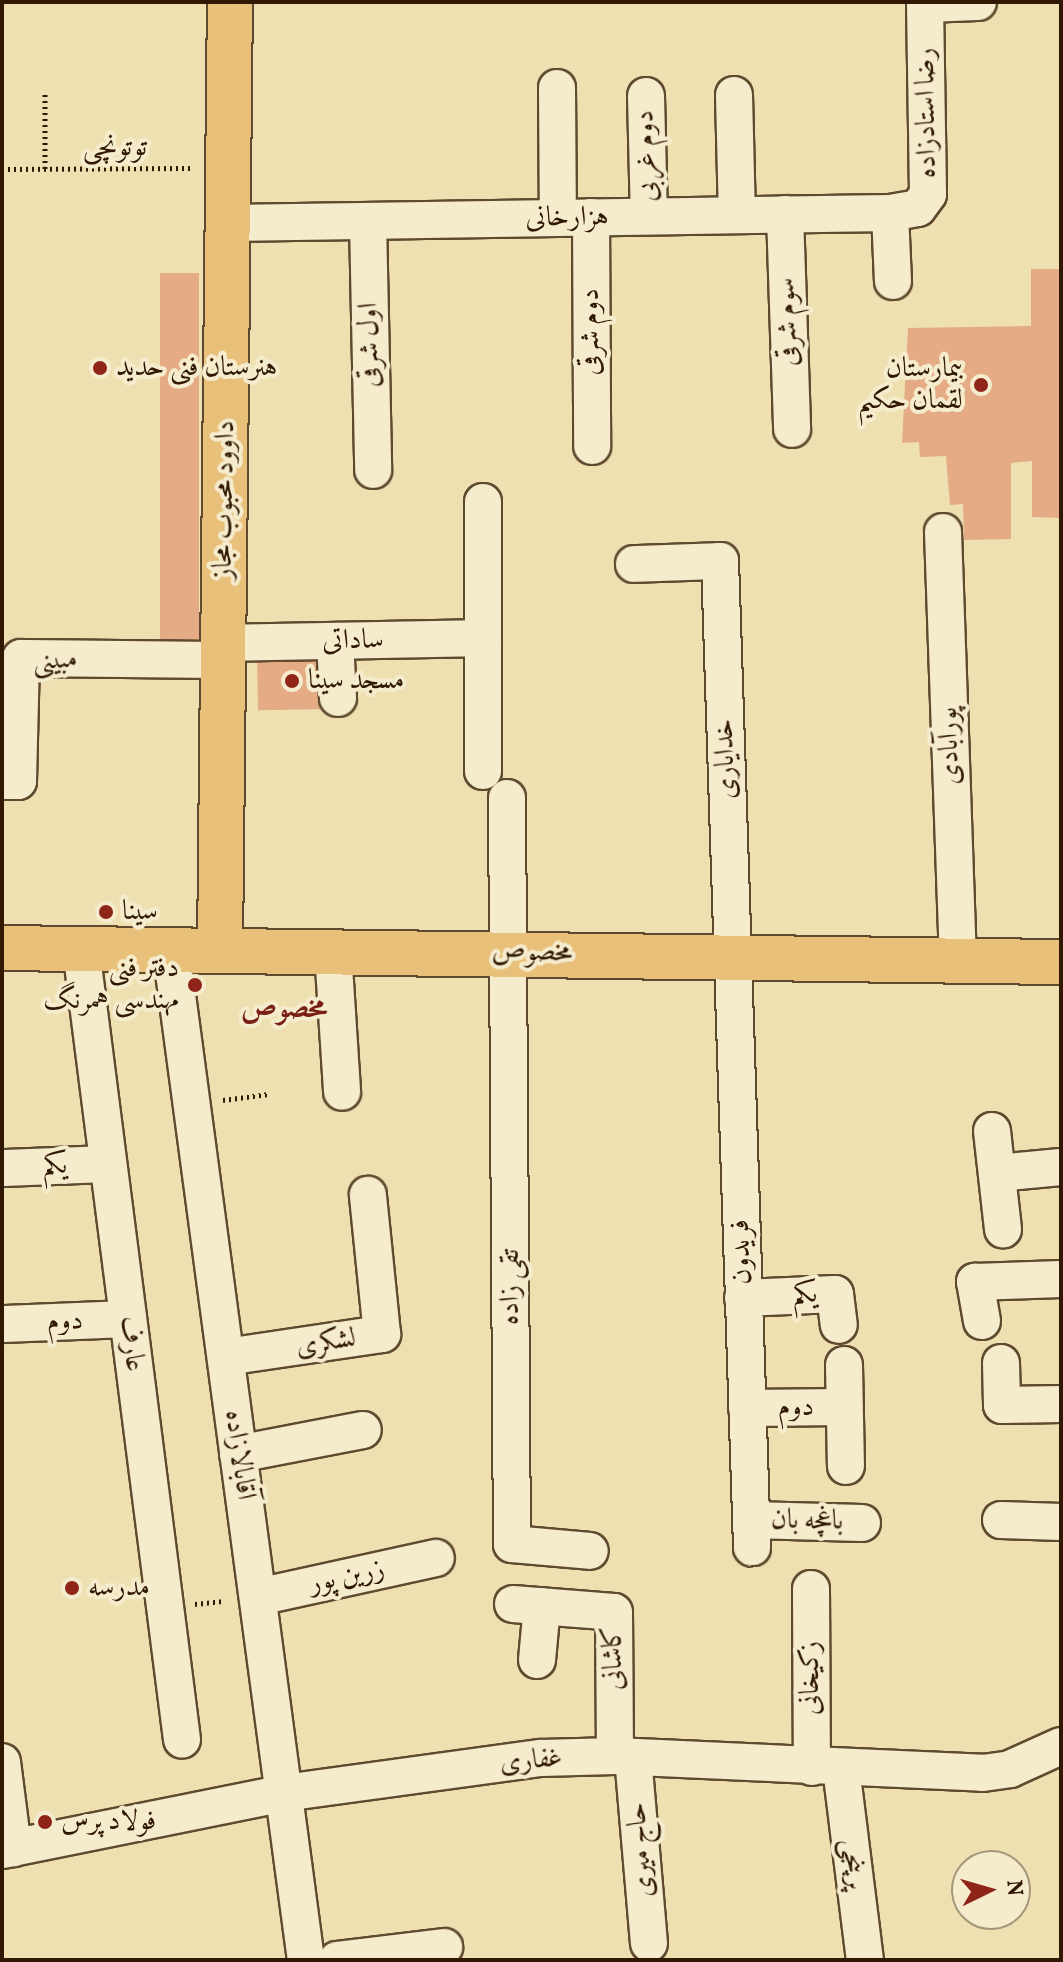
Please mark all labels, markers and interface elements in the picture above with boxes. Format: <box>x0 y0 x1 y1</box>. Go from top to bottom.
street label: رضا استادزاده <box>909 47 945 179</box>
street label: دوم غربی <box>629 110 665 202</box>
street label: توتونچی <box>83 131 147 165</box>
street label: هزارخانی <box>525 200 609 236</box>
street label: سوم شرقی <box>770 277 806 367</box>
street label: دوم شرقی <box>574 288 608 376</box>
street label: اول شرقی <box>352 302 388 388</box>
place label: هنرستان فنی حدید <box>116 351 277 385</box>
place label: بیمارستان لقمان حکیم <box>857 352 963 418</box>
marker: هنرستان فنی حدید <box>91 359 109 377</box>
marker: بیمارستان لقمان حکیم <box>970 374 992 396</box>
street label: داوود محبوب مجاز <box>207 420 243 580</box>
street label: ساداتی <box>322 624 384 658</box>
street label: مبینی <box>31 643 79 679</box>
place label: مسجد سینا <box>308 664 405 698</box>
marker: مسجد سینا <box>283 672 301 690</box>
street label: پورآبادی <box>932 706 968 786</box>
street label: خدایاری <box>708 718 744 800</box>
place label: سینا <box>122 895 158 929</box>
marker: سینا <box>97 903 115 921</box>
street label: مخصوص <box>491 935 573 971</box>
place label: دفتر فنی مهندسی همرنگ <box>43 952 179 1018</box>
marker: دفتر فنی مهندسی همرنگ <box>186 976 204 994</box>
district label: مخصوص <box>241 991 327 1027</box>
street label: یکم <box>42 1149 68 1183</box>
street label: فریدون <box>724 1219 760 1285</box>
street label: تقی زاده <box>494 1249 528 1325</box>
street label: یکم <box>792 1278 818 1312</box>
street label: دوم <box>46 1305 84 1339</box>
street label: عارف <box>111 1314 151 1374</box>
street label: لشکری <box>293 1322 359 1364</box>
street label: دوم <box>778 1391 814 1425</box>
street label: آقابالازاده <box>216 1408 262 1502</box>
street label: باغچه بان <box>770 1504 844 1538</box>
street label: زرین پور <box>306 1553 388 1601</box>
place label: مدرسه <box>88 1571 150 1605</box>
marker: مدرسه <box>63 1579 81 1597</box>
street label: کاشانی <box>597 1625 631 1691</box>
street label: زکیخانی <box>794 1641 828 1715</box>
street label: غفاری <box>498 1742 564 1780</box>
street label: حاج میری <box>620 1801 662 1899</box>
place label: فولاد پرس <box>61 1805 156 1839</box>
marker: فولاد پرس <box>36 1813 54 1831</box>
street label: پرپنجی <box>833 1837 873 1891</box>
north arrow <box>951 1850 1031 1930</box>
text: N <box>997 1879 1030 1897</box>

